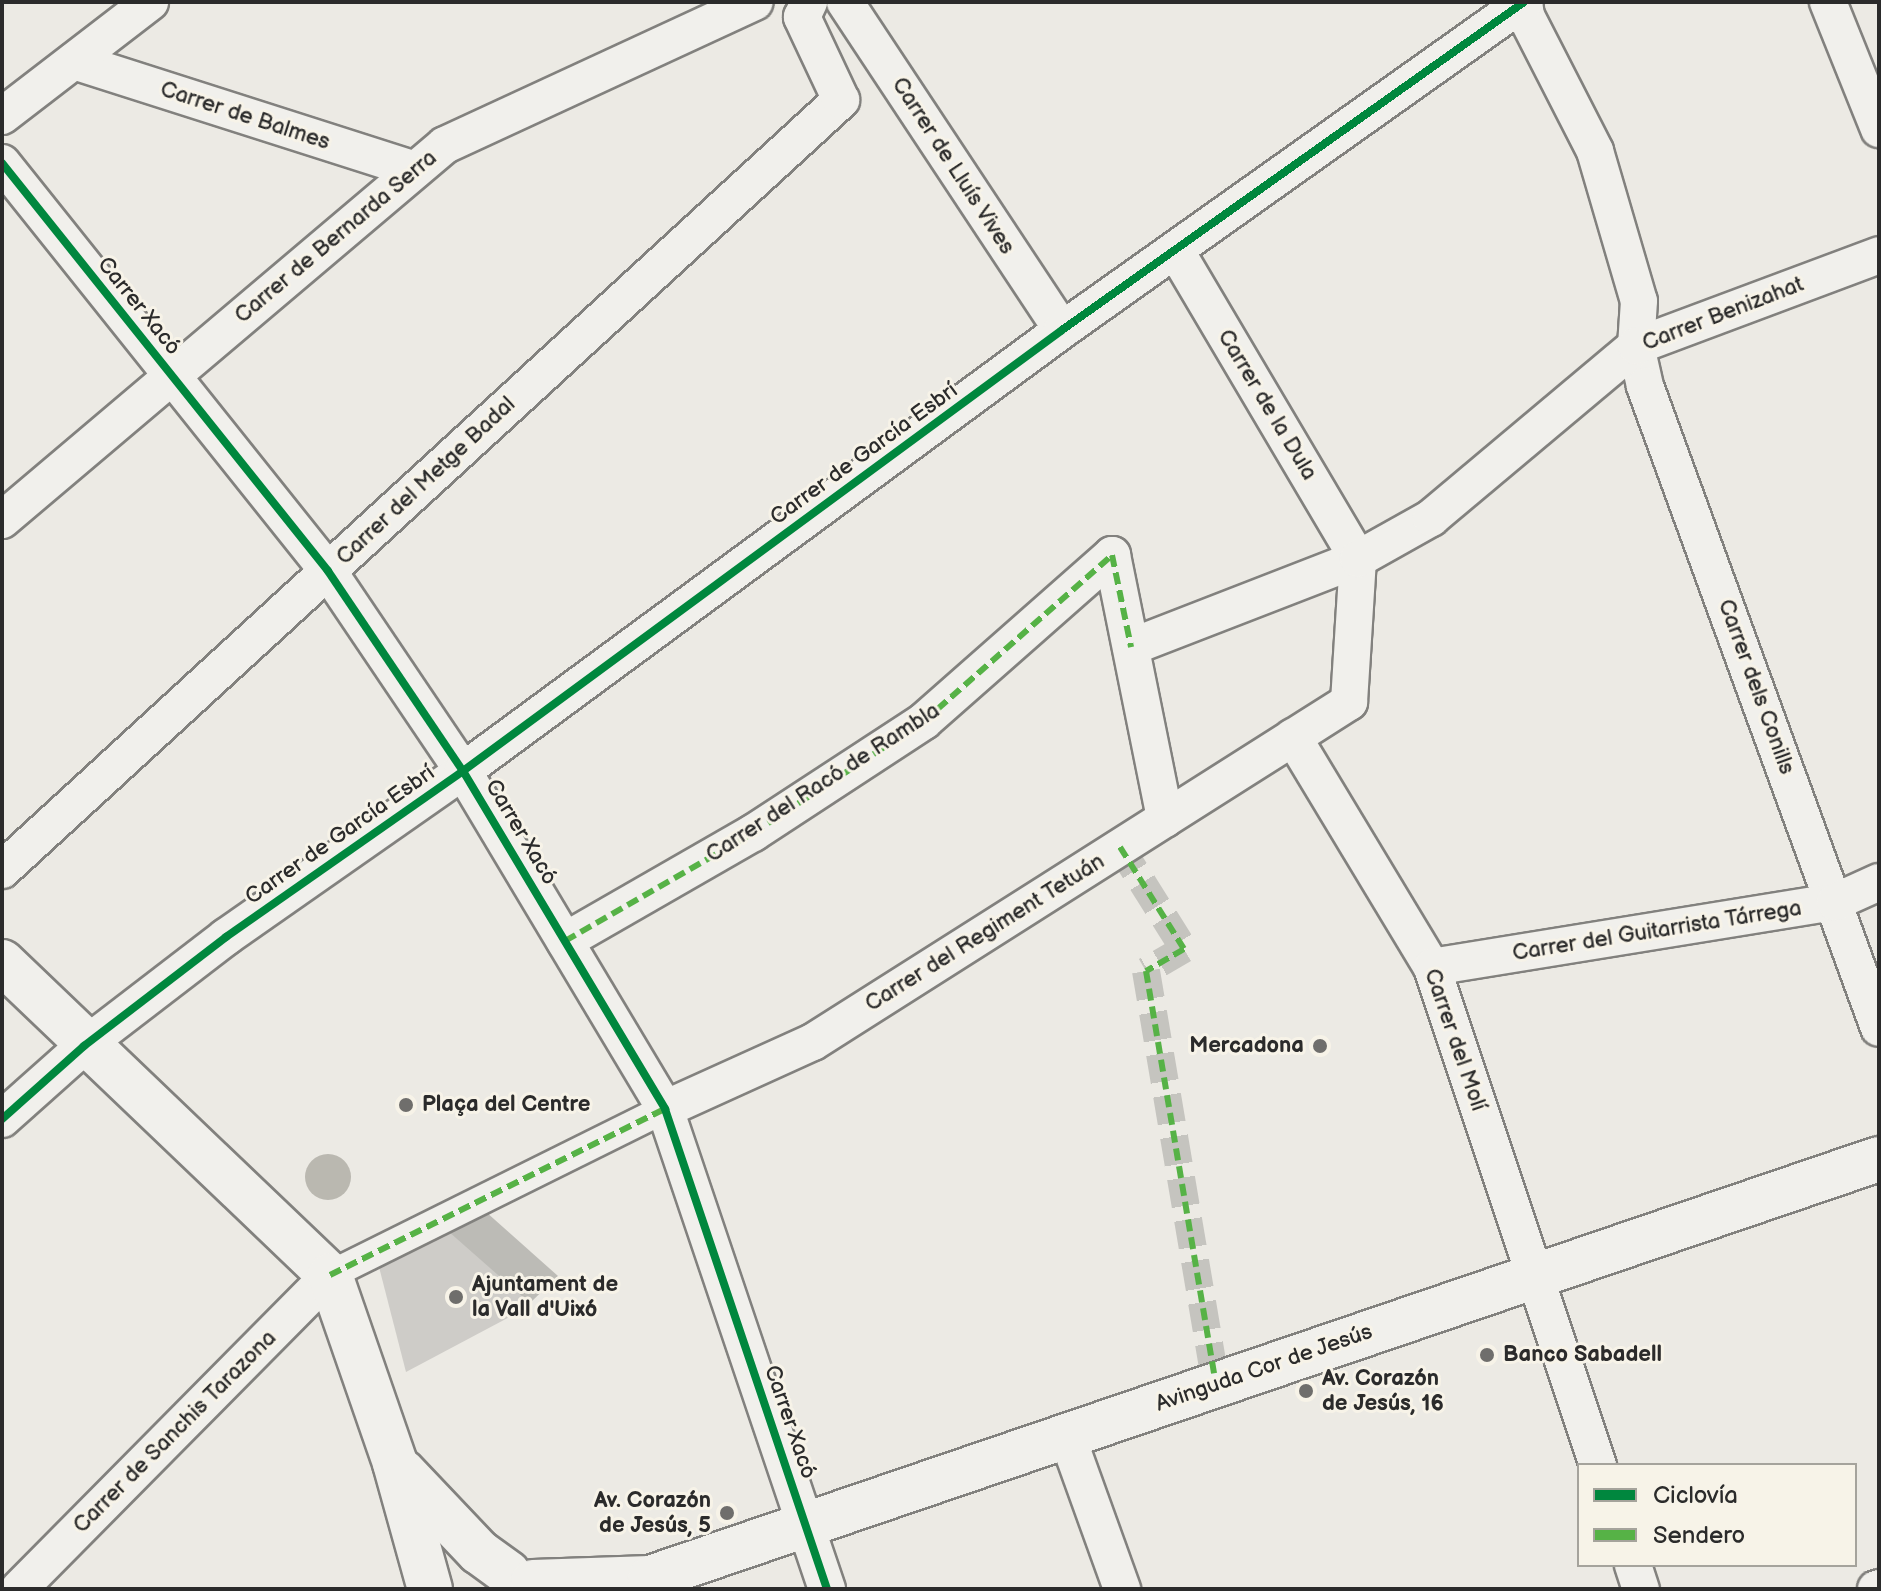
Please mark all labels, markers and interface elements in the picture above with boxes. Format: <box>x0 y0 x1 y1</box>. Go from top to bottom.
street label: Carrer de Lluís Vives <box>886 72 1020 260</box>
street label: Carrer de Balmes <box>157 76 333 156</box>
street label: Carrer de Bernarda Serra <box>230 145 442 329</box>
street label: Carrer Xacó <box>91 251 187 361</box>
street label: Carrer Benizahat <box>1639 271 1807 357</box>
street label: Carrer de la Dula <box>1212 325 1322 485</box>
street label: Carrer de García Esbrí <box>765 377 963 531</box>
street label: Carrer del Metge Badal <box>331 391 521 571</box>
street label: Carrer dels Conills <box>1712 596 1800 778</box>
street label: Carrer del Racó de Rambla <box>701 698 945 868</box>
street label: Carrer de García Esbrí <box>240 760 440 910</box>
street label: Carrer Xacó <box>479 774 563 890</box>
street label: Carrer del Regiment Tetuán <box>860 848 1110 1018</box>
street label: Carrer del Guitarrista Tárrega <box>1510 895 1804 967</box>
street label: Carrer del Molí <box>1418 965 1492 1115</box>
place label: Mercadona <box>1189 1033 1304 1059</box>
marker: Mercadona <box>1311 1037 1329 1055</box>
place label: Plaça del Centre <box>422 1092 590 1118</box>
marker: Plaça del Centre <box>397 1096 415 1114</box>
place label: Ajuntament de la Vall d'Uixó <box>472 1271 618 1322</box>
marker: Ajuntament de la Vall d'Uixó <box>447 1288 465 1306</box>
street label: Avinguda Cor de Jesús <box>1152 1318 1376 1418</box>
street label: Carrer de Sanchis Tarazona <box>68 1325 282 1539</box>
place label: Banco Sabadell <box>1503 1342 1662 1368</box>
marker: Banco Sabadell <box>1478 1346 1496 1364</box>
street label: Carrer Xacó <box>758 1361 822 1483</box>
place label: Av. Corazón de Jesús, 16 <box>1322 1365 1444 1416</box>
marker: Av. Corazón de Jesús, 16 <box>1297 1382 1315 1400</box>
legend <box>1577 1463 1857 1567</box>
text: Ciclovía <box>1653 1481 1738 1510</box>
place label: Av. Corazón de Jesús, 5 <box>594 1487 711 1538</box>
marker: Av. Corazón de Jesús, 5 <box>718 1504 736 1522</box>
text: Sendero <box>1653 1521 1745 1550</box>

